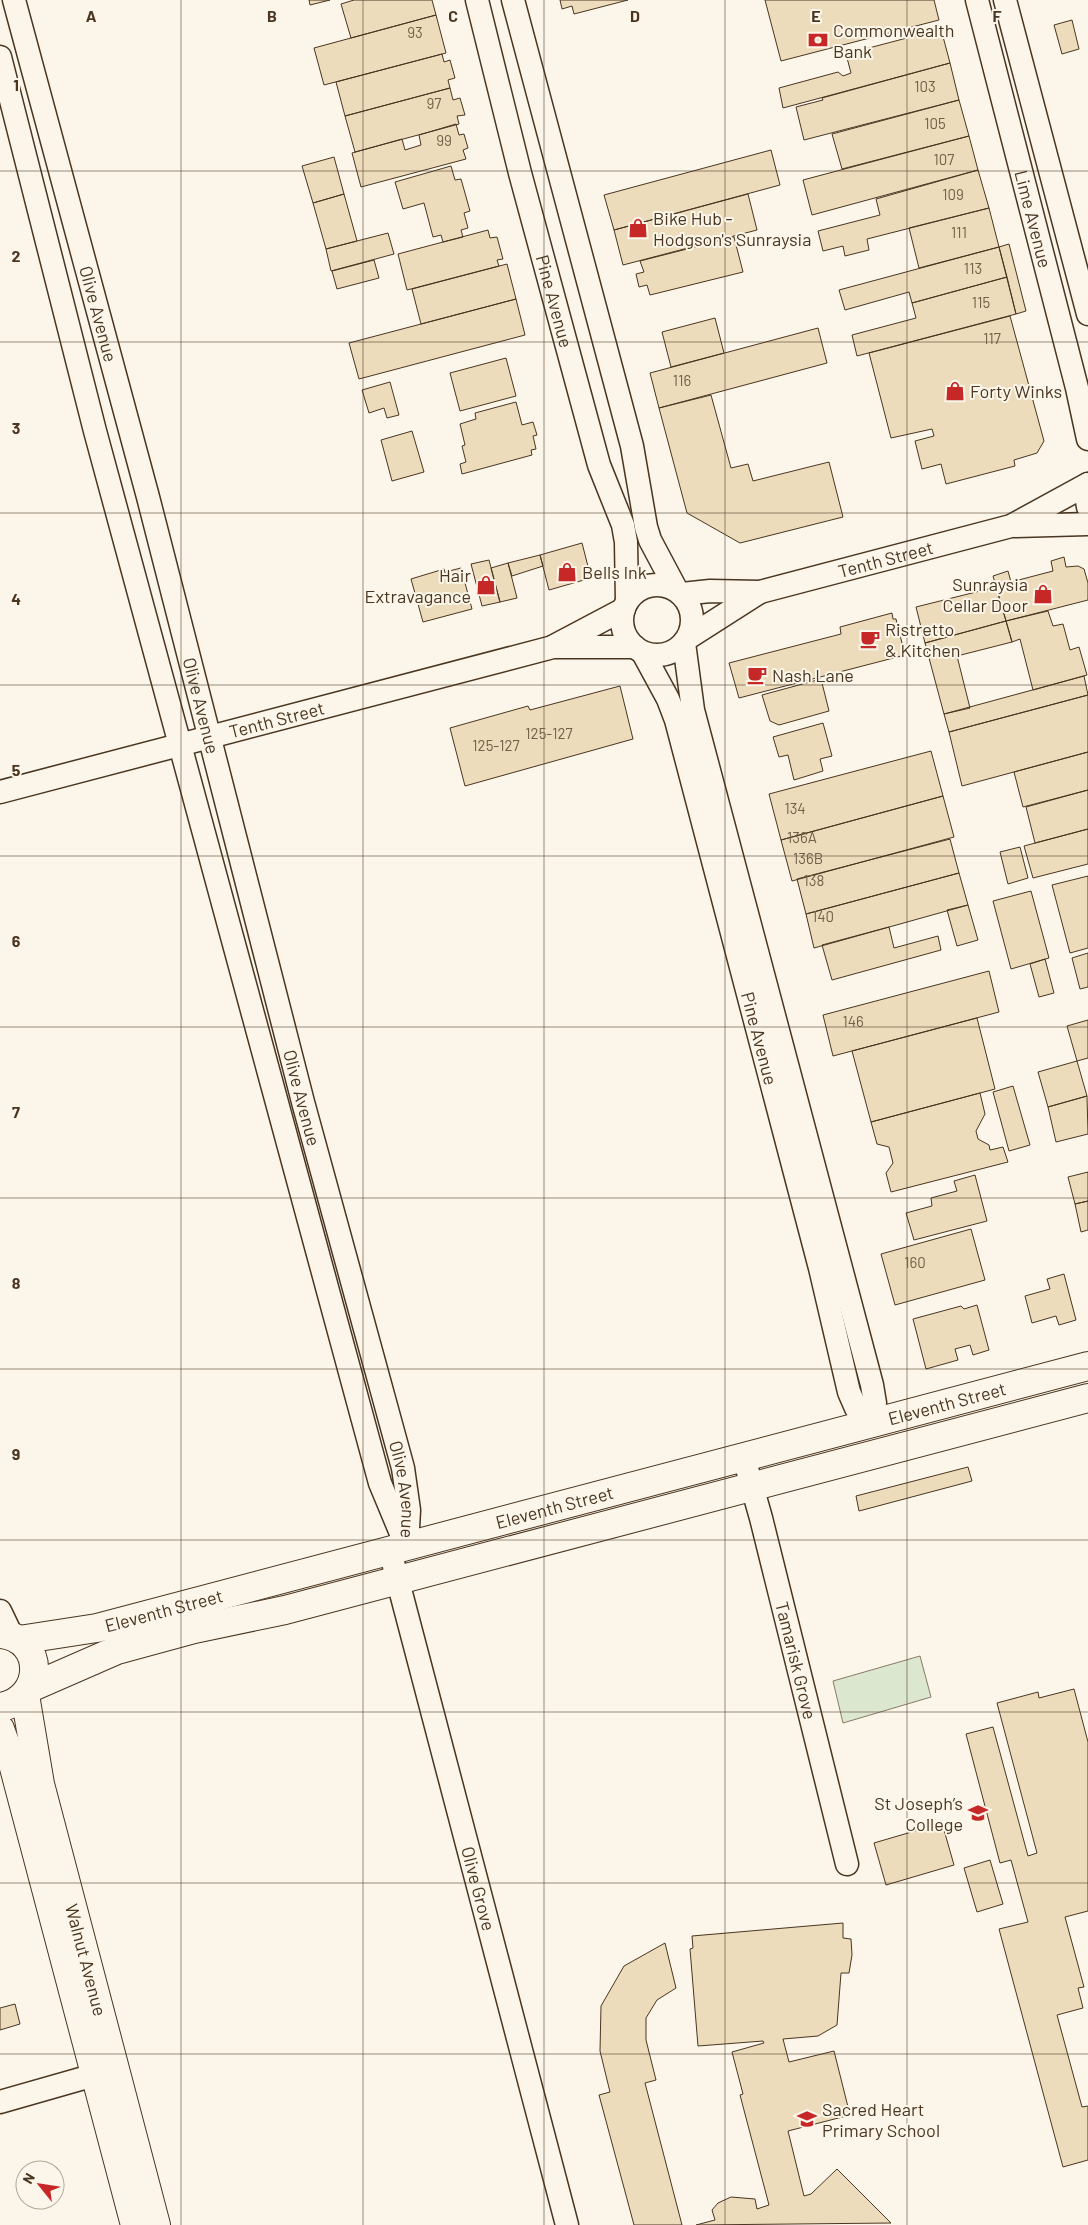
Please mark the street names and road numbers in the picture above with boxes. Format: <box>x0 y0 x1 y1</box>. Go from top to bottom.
street label: Lime Avenue <box>1010 168 1057 270</box>
street label: Pine Avenue <box>532 252 578 350</box>
street label: Olive Avenue <box>75 263 122 364</box>
street label: Tenth Street <box>836 536 935 582</box>
street label: Olive Avenue <box>179 655 224 756</box>
street label: Tenth Street <box>227 696 327 742</box>
street label: Pine Avenue <box>737 989 782 1087</box>
street label: Olive Avenue <box>279 1047 325 1148</box>
street label: Eleventh Street <box>886 1377 1008 1429</box>
street label: Olive Avenue <box>385 1438 420 1539</box>
street label: Eleventh Street <box>493 1481 616 1533</box>
street label: Eleventh Street <box>102 1584 225 1636</box>
street label: Tamarisk Grove <box>771 1599 822 1721</box>
street label: Olive Grove <box>457 1844 500 1933</box>
street label: Walnut Avenue <box>61 1901 112 2018</box>

